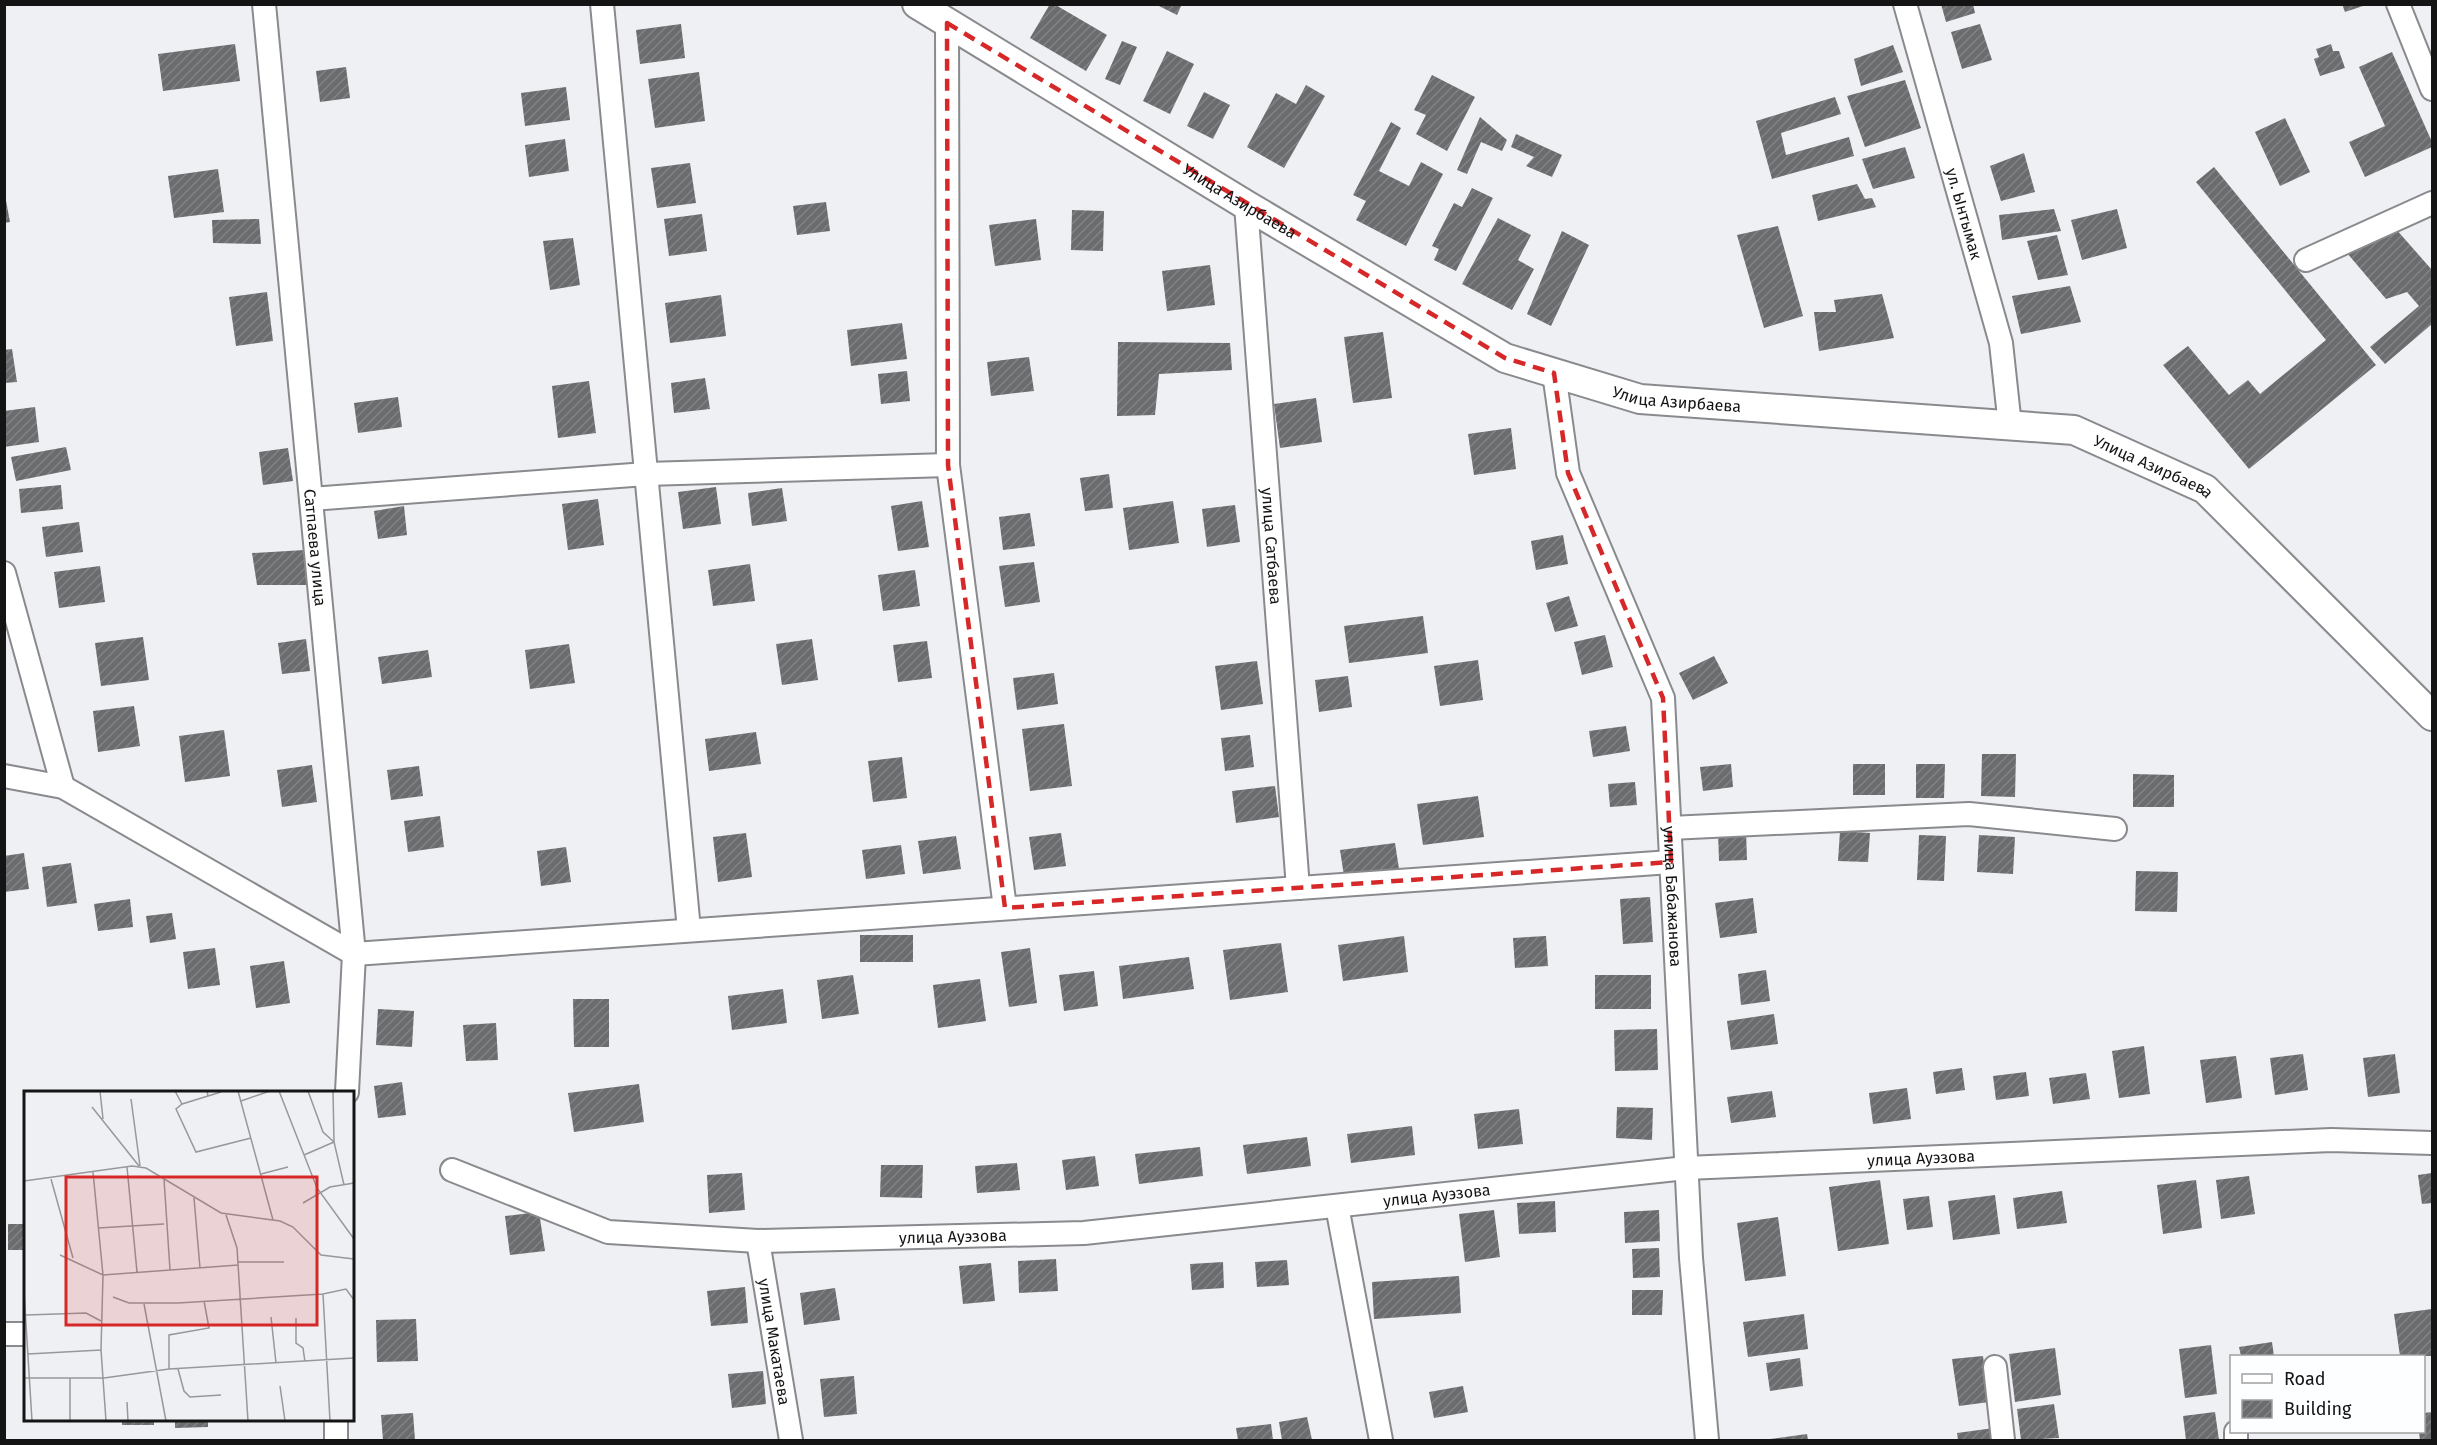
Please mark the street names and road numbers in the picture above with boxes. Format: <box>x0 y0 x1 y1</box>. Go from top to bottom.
street label: Улица Азирбаева <box>1179 159 1300 242</box>
street label: ул. Ынтымак <box>1942 166 1987 262</box>
street label: Улица Азирбаева <box>1610 382 1742 416</box>
street label: Улица Азирбаева <box>2091 431 2218 502</box>
street label: улица Сатбаева <box>1258 487 1286 605</box>
street label: Сатпаева улица <box>300 488 331 607</box>
street label: улица Бабажанова <box>1660 826 1686 967</box>
street label: улица Ауэзова <box>1867 1146 1975 1170</box>
street label: улица Ауэзова <box>1382 1180 1491 1210</box>
street label: улица Ауэзова <box>899 1225 1007 1247</box>
street label: улица Макатаева <box>755 1277 795 1406</box>

